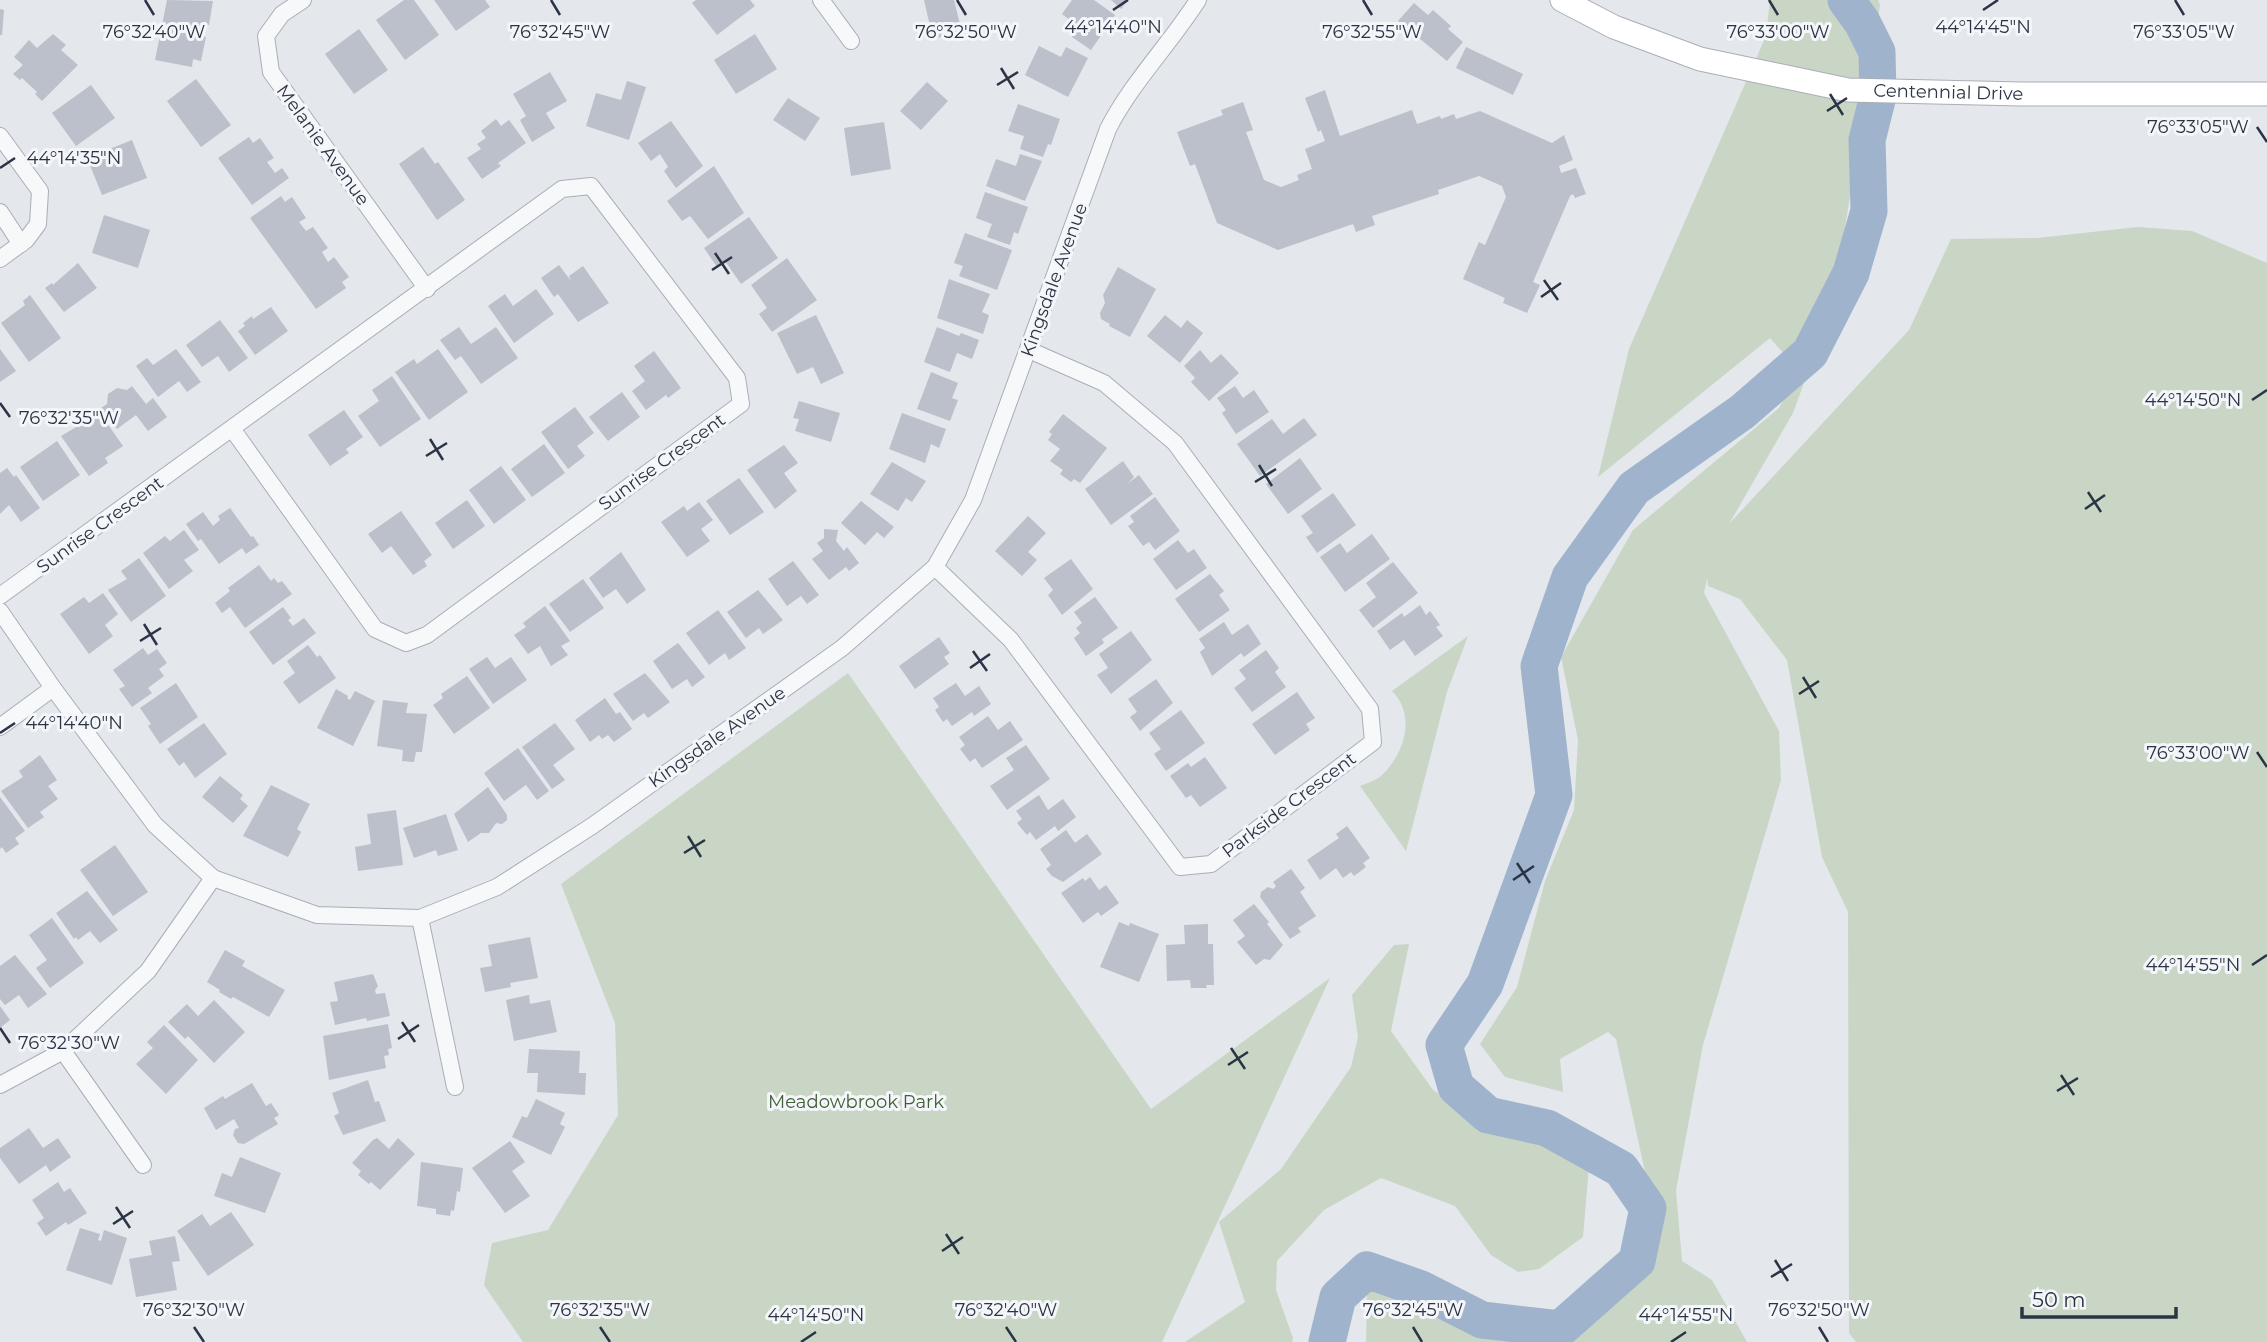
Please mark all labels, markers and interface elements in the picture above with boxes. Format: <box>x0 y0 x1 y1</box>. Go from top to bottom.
text: 44°14'40"N <box>1064 16 1162 38</box>
text: 44°14'45"N <box>1935 16 2031 38</box>
text: 76°32'40"W <box>103 21 205 43</box>
text: 76°32'45"W <box>510 21 610 43</box>
text: 76°32'50"W <box>915 21 1017 43</box>
text: 76°32'55"W <box>1322 21 1422 43</box>
text: 76°33'00"W <box>1726 21 1830 43</box>
text: 76°33'05"W <box>2133 21 2235 43</box>
street label: Melanie Avenue <box>272 80 374 210</box>
street label: Centennial Drive <box>1873 80 2024 105</box>
text: 76°33'05"W <box>2147 116 2249 138</box>
text: 44°14'35"N <box>27 147 121 169</box>
street label: Kingsdale Avenue <box>1016 200 1092 360</box>
text: 44°14'50"N <box>2145 389 2241 411</box>
text: 76°32'35"W <box>19 407 119 429</box>
street label: Sunrise Crescent <box>594 409 730 515</box>
street label: Sunrise Crescent <box>32 472 168 578</box>
street label: Kingsdale Avenue <box>644 681 790 793</box>
text: 44°14'40"N <box>25 712 123 734</box>
text: 76°33'00"W <box>2146 742 2250 764</box>
street label: Parkside Crescent <box>1218 747 1360 863</box>
text: 44°14'55"N <box>2146 954 2240 976</box>
text: 76°32'30"W <box>18 1032 120 1054</box>
park label: Meadowbrook Park <box>768 1091 944 1113</box>
scale bar <box>2022 1276 2176 1320</box>
text: 50 m <box>2032 1287 2086 1312</box>
text: 76°32'30"W <box>143 1299 245 1321</box>
text: 76°32'35"W <box>550 1299 650 1321</box>
text: 76°32'40"W <box>955 1299 1057 1321</box>
text: 76°32'45"W <box>1363 1299 1463 1321</box>
text: 76°32'50"W <box>1768 1299 1870 1321</box>
text: 44°14'50"N <box>768 1304 864 1326</box>
text: 44°14'55"N <box>1639 1304 1733 1326</box>

